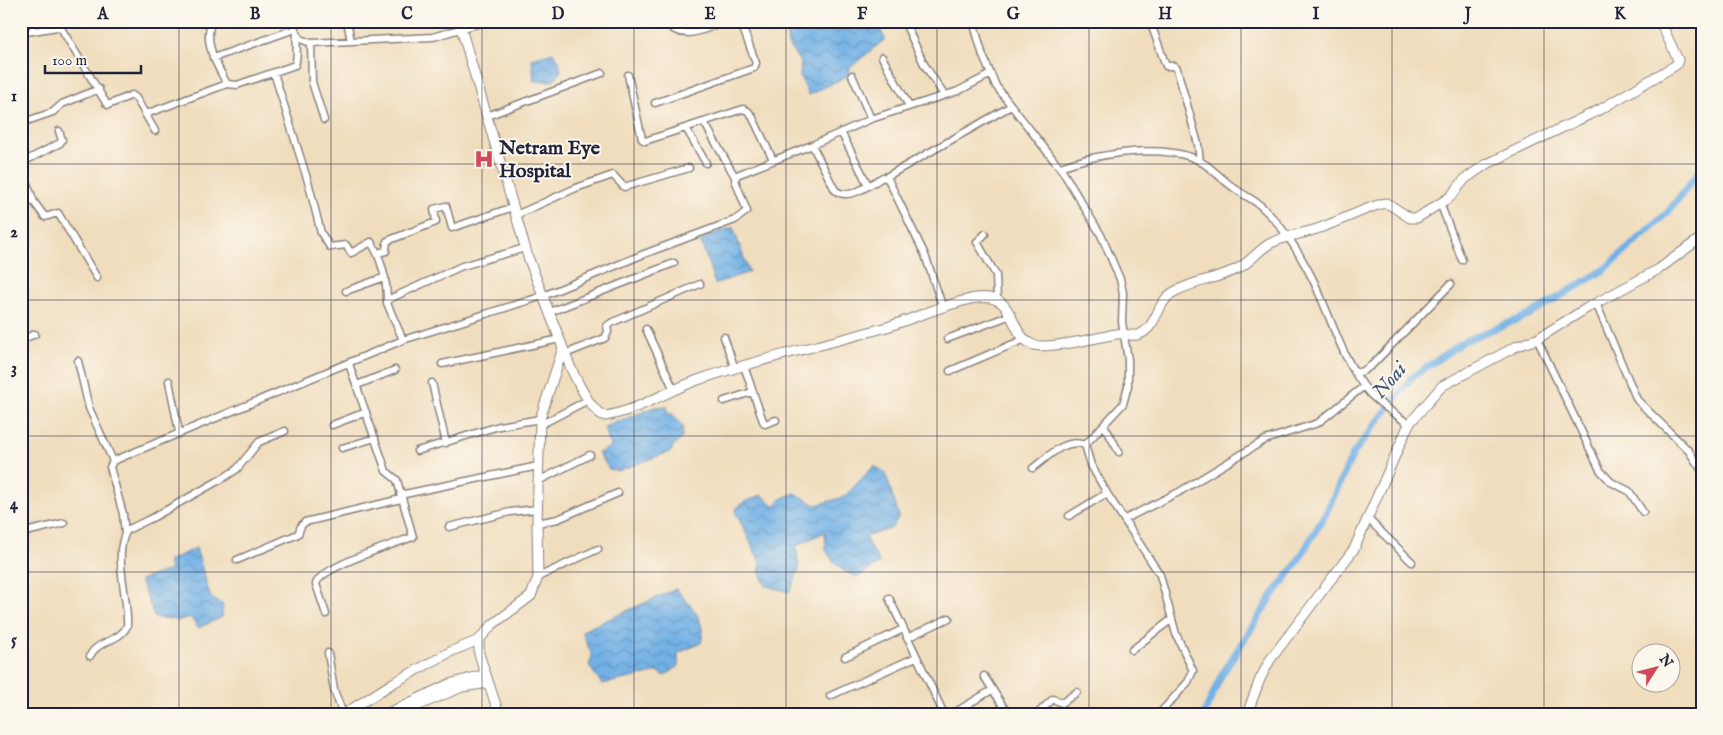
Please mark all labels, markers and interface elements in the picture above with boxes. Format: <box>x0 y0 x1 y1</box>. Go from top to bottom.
text: A <box>97 5 110 25</box>
text: B <box>250 5 261 25</box>
text: C <box>401 5 413 25</box>
text: D <box>552 5 565 25</box>
text: E <box>704 5 716 25</box>
text: F <box>857 5 868 25</box>
text: G <box>1007 5 1020 25</box>
text: H <box>1158 5 1172 25</box>
text: I <box>1313 5 1320 25</box>
text: J <box>1463 5 1472 25</box>
text: K <box>1614 5 1627 25</box>
scale bar <box>45 42 141 74</box>
text: 100 m <box>52 51 88 70</box>
text: 1 <box>11 87 17 107</box>
place label: Netram Eye Hospital <box>498 136 601 184</box>
hospital icon: Netram Eye Hospital <box>473 148 495 170</box>
text: 2 <box>10 223 18 243</box>
water label: Noai <box>1367 356 1415 405</box>
text: 3 <box>11 359 17 379</box>
text: 4 <box>10 495 19 515</box>
text: 5 <box>11 631 17 651</box>
north arrow <box>1630 642 1680 692</box>
text: N <box>1654 650 1677 671</box>

